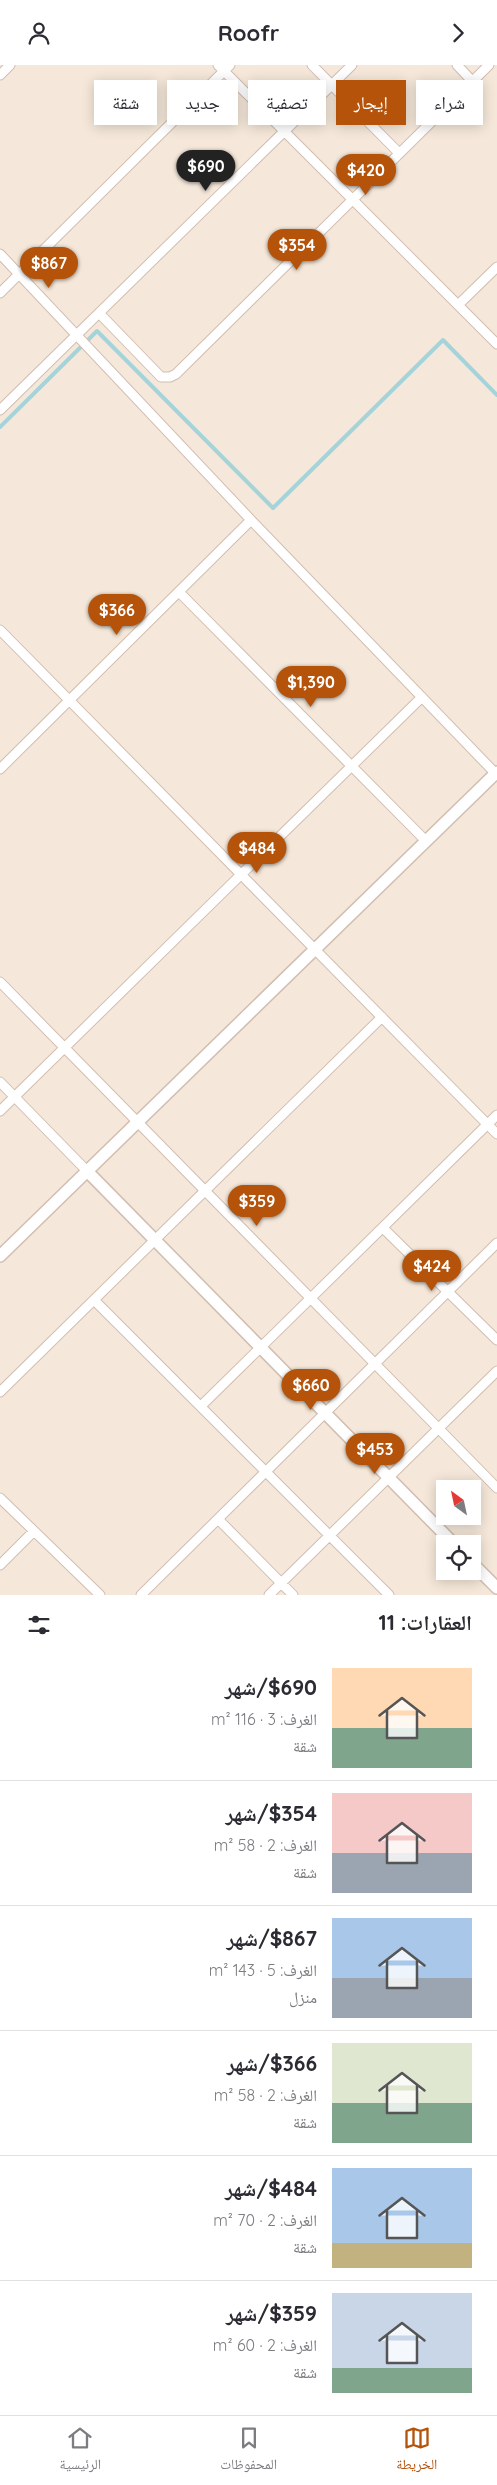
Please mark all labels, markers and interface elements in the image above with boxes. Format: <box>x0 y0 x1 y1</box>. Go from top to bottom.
icon: person <box>25 19 53 47</box>
text: Roofr <box>218 19 279 47</box>
icon: forward <box>444 19 472 47</box>
chip: شقة <box>94 80 157 125</box>
chip: جديد <box>167 80 238 125</box>
chip: تصفية <box>248 80 326 125</box>
chip: إيجار <box>336 80 406 125</box>
chip: شراء <box>416 80 483 125</box>
pin: $690 <box>176 149 236 192</box>
pin: $420 <box>336 153 396 196</box>
text: $690 <box>187 156 225 176</box>
text: $420 <box>347 160 385 180</box>
pin: $354 <box>267 229 327 271</box>
text: $354 <box>279 235 315 255</box>
pin: $867 <box>19 247 79 289</box>
text: $867 <box>31 253 67 273</box>
pin: $366 <box>87 593 147 636</box>
text: $366 <box>99 600 135 620</box>
pin: $1,390 <box>270 665 352 708</box>
text: $1,390 <box>287 672 335 692</box>
pin: $484 <box>227 831 287 874</box>
text: $484 <box>238 838 276 858</box>
pin: $359 <box>227 1185 287 1227</box>
text: $359 <box>239 1191 275 1211</box>
pin: $424 <box>402 1249 462 1292</box>
text: $424 <box>413 1256 451 1276</box>
pin: $660 <box>281 1369 341 1411</box>
text: $660 <box>292 1375 330 1395</box>
pin: $453 <box>345 1433 405 1475</box>
text: $453 <box>357 1439 393 1459</box>
north arrow <box>436 1480 481 1525</box>
map controls <box>436 1480 481 1580</box>
button: locate <box>436 1535 481 1580</box>
text: العقارات: 11 <box>379 1609 472 1635</box>
icon: filters <box>25 1611 53 1639</box>
text: $690/شهر <box>225 1674 317 1700</box>
icon: home <box>372 1688 432 1748</box>
text: الغرف: 3 · 116 m² <box>211 1709 317 1729</box>
text: شقة <box>293 1736 317 1756</box>
text: $354/شهر <box>225 1800 317 1826</box>
icon: home <box>372 1813 432 1873</box>
text: الغرف: 2 · 58 m² <box>214 1835 317 1855</box>
text: شقة <box>293 1862 317 1882</box>
text: $867/شهر <box>227 1925 317 1951</box>
icon: home <box>372 1938 432 1998</box>
text: الغرف: 5 · 143 m² <box>209 1960 317 1980</box>
text: منزل <box>289 1987 317 2007</box>
text: $366/شهر <box>227 2050 317 2076</box>
icon: home <box>372 2063 432 2123</box>
text: الغرف: 2 · 58 m² <box>214 2085 317 2105</box>
text: شقة <box>293 2112 317 2132</box>
text: $484/شهر <box>225 2175 317 2201</box>
icon: home <box>372 2188 432 2248</box>
text: الغرف: 2 · 70 m² <box>213 2210 317 2230</box>
text: شقة <box>293 2237 317 2257</box>
text: $359/شهر <box>226 2300 317 2326</box>
icon: home <box>372 2313 432 2373</box>
text: الغرف: 2 · 60 m² <box>213 2335 317 2355</box>
text: شقة <box>293 2362 317 2382</box>
tab: الرئيسية <box>60 2424 101 2478</box>
tab: المحفوظات <box>220 2424 277 2478</box>
tab: الخريطة <box>396 2424 437 2478</box>

